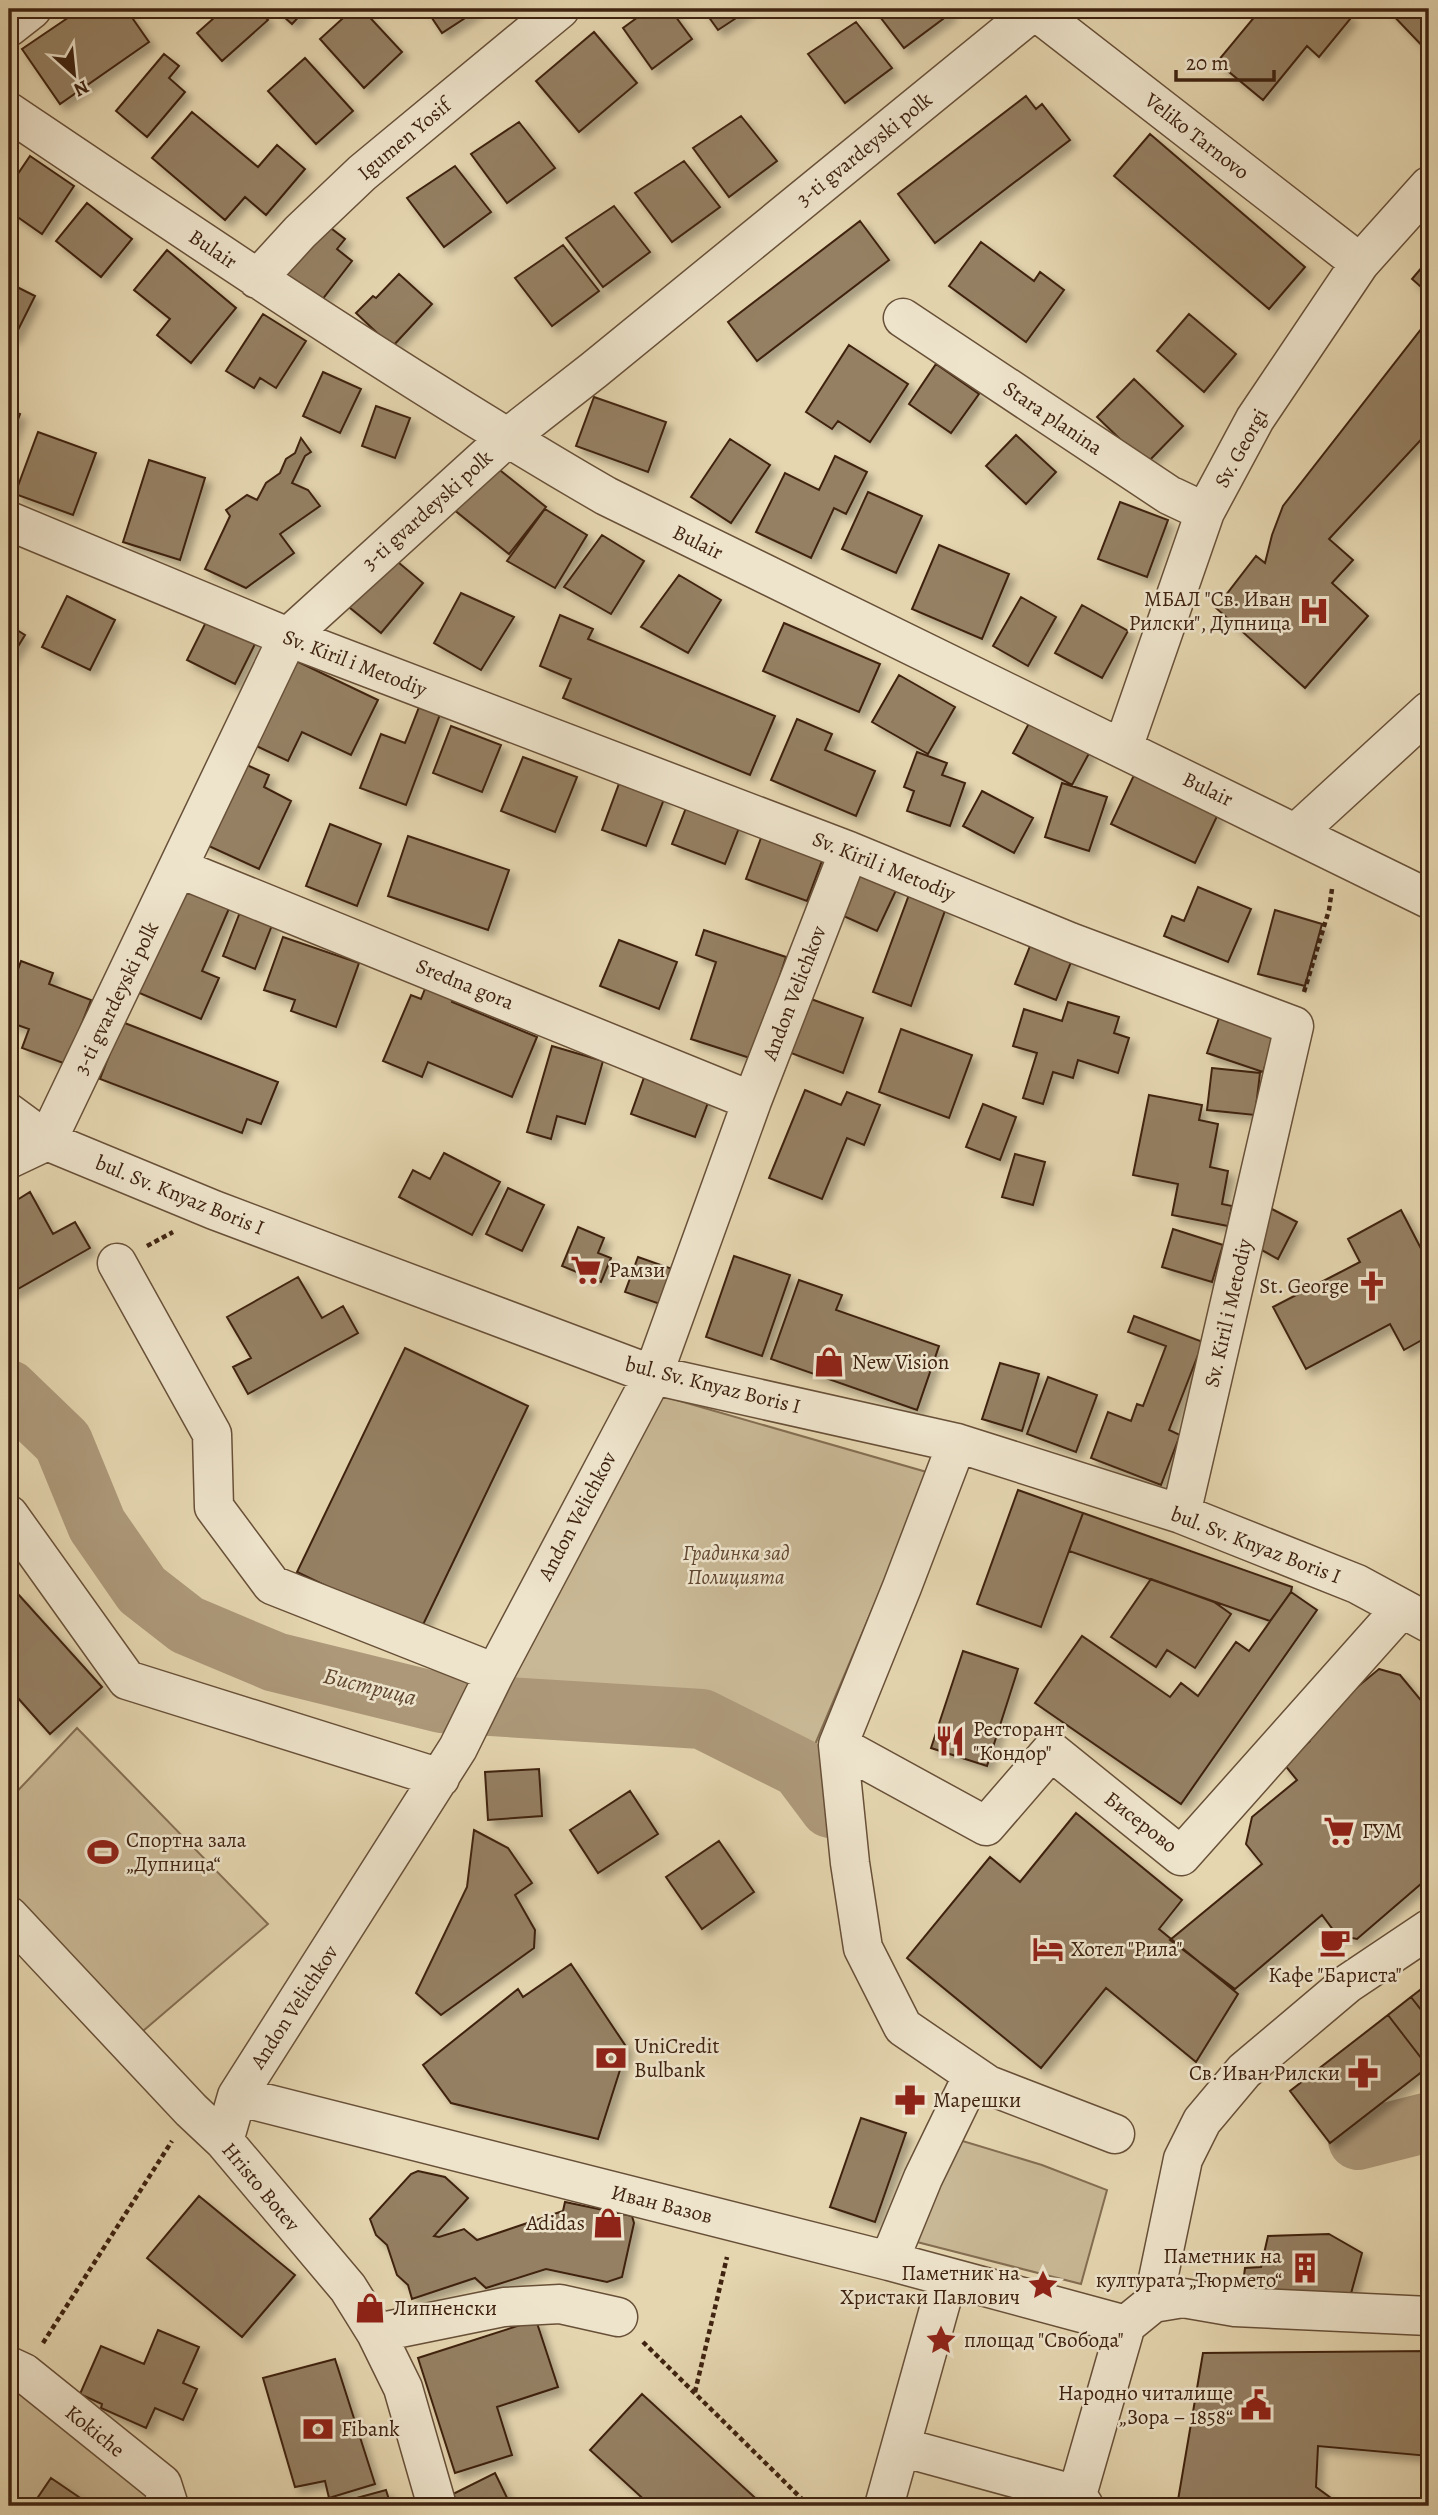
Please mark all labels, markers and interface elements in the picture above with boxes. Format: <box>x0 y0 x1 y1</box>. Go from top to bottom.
north arrow <box>38 38 108 108</box>
scale bar <box>1176 38 1274 82</box>
text: 20 m <box>1186 49 1229 77</box>
text: N <box>69 74 93 103</box>
street label: 3-ti gvardeyski polk <box>790 85 938 212</box>
street label: Veliko Tarnovo <box>1138 86 1255 186</box>
street label: Igumen Yosif <box>351 90 459 186</box>
street label: Bulair <box>183 223 243 275</box>
street label: Stara planina <box>998 374 1108 462</box>
street label: Sv. Georgi <box>1208 403 1274 493</box>
street label: 3-ti gvardeyski polk <box>356 443 499 576</box>
street label: Bulair <box>668 518 728 566</box>
place label: МБАЛ "Св. Иван Рилски", Дупница <box>1129 585 1291 637</box>
hospital icon: МБАЛ "Св. Иван Рилски", Дупница <box>1297 594 1331 628</box>
street label: Sv. Kiril i Metodiy <box>279 623 432 704</box>
street label: Bulair <box>1178 765 1238 813</box>
street label: Sv. Kiril i Metodiy <box>808 825 960 908</box>
street label: 3-ti gvardeyski polk <box>67 916 165 1079</box>
street label: Andon Velichkov <box>755 921 833 1065</box>
street label: Sredna gora <box>412 952 518 1016</box>
street label: bul. Sv. Knyaz Boris I <box>91 1148 269 1242</box>
street label: Sv. Kiril i Metodiy <box>1197 1235 1259 1390</box>
supermarket icon: Рамзи <box>569 1253 603 1287</box>
place label: Рамзи <box>609 1256 665 1284</box>
church icon: St. George <box>1355 1269 1389 1303</box>
place label: St. George <box>1259 1272 1349 1300</box>
shop icon: New Vision <box>812 1345 846 1379</box>
place label: New Vision <box>852 1348 949 1376</box>
street label: bul. Sv. Knyaz Boris I <box>622 1350 804 1420</box>
street label: Andon Velichkov <box>531 1446 623 1586</box>
street label: bul. Sv. Knyaz Boris I <box>1167 1500 1345 1590</box>
park label: Градинка зад Полицията <box>683 1539 790 1591</box>
water label: Бистрица <box>320 1660 420 1713</box>
place label: Ресторант "Кондор" <box>973 1715 1065 1767</box>
restaurant icon: Ресторант "Кондор" <box>933 1724 967 1758</box>
street label: Бисерово <box>1099 1785 1183 1859</box>
supermarket icon: ГУМ <box>1322 1814 1356 1848</box>
place label: ГУМ <box>1362 1817 1402 1845</box>
place label: Спортна зала „Дупница“ <box>126 1826 247 1878</box>
sports icon: Спортна зала „Дупница“ <box>86 1835 120 1869</box>
cafe icon: Кафе "Бариста" <box>1318 1925 1352 1959</box>
hotel icon: Хотел "Рила" <box>1031 1932 1065 1966</box>
place label: Хотел "Рила" <box>1071 1935 1182 1963</box>
street label: Andon Velichkov <box>243 1939 345 2075</box>
place label: Кафе "Бариста" <box>1268 1961 1402 1989</box>
place label: UniCredit Bulbank <box>634 2032 719 2084</box>
bank icon: UniCredit Bulbank <box>594 2041 628 2075</box>
pharmacy icon: Св. Иван Рилски <box>1346 2056 1380 2090</box>
place label: Св. Иван Рилски <box>1189 2059 1340 2087</box>
pharmacy icon: Марешки <box>893 2083 927 2117</box>
place label: Марешки <box>933 2086 1021 2114</box>
street label: Hristo Botev <box>216 2137 307 2238</box>
street label: Иван Вазов <box>608 2178 716 2230</box>
shop icon: Adidas <box>591 2206 625 2240</box>
place label: Adidas <box>525 2209 585 2237</box>
place label: Паметник на културата „Тюрмето“ <box>1096 2242 1282 2294</box>
building icon: Паметник на културата „Тюрмето“ <box>1288 2251 1322 2285</box>
place label: Паметник на Христаки Павлович <box>840 2259 1020 2311</box>
place icon: Паметник на Христаки Павлович <box>1026 2268 1060 2302</box>
shop icon: Липненски <box>353 2291 387 2325</box>
place label: Липненски <box>393 2294 497 2322</box>
place icon: площад "Свобода" <box>924 2323 958 2357</box>
place label: площад "Свобода" <box>964 2326 1124 2354</box>
place label: Народно читалище „Зора – 1858“ <box>1058 2379 1233 2431</box>
public building icon: Народно читалище „Зора – 1858“ <box>1239 2388 1273 2422</box>
street label: Kokiche <box>59 2398 131 2464</box>
bank icon: Fibank <box>301 2412 335 2446</box>
place label: Fibank <box>341 2415 400 2443</box>

